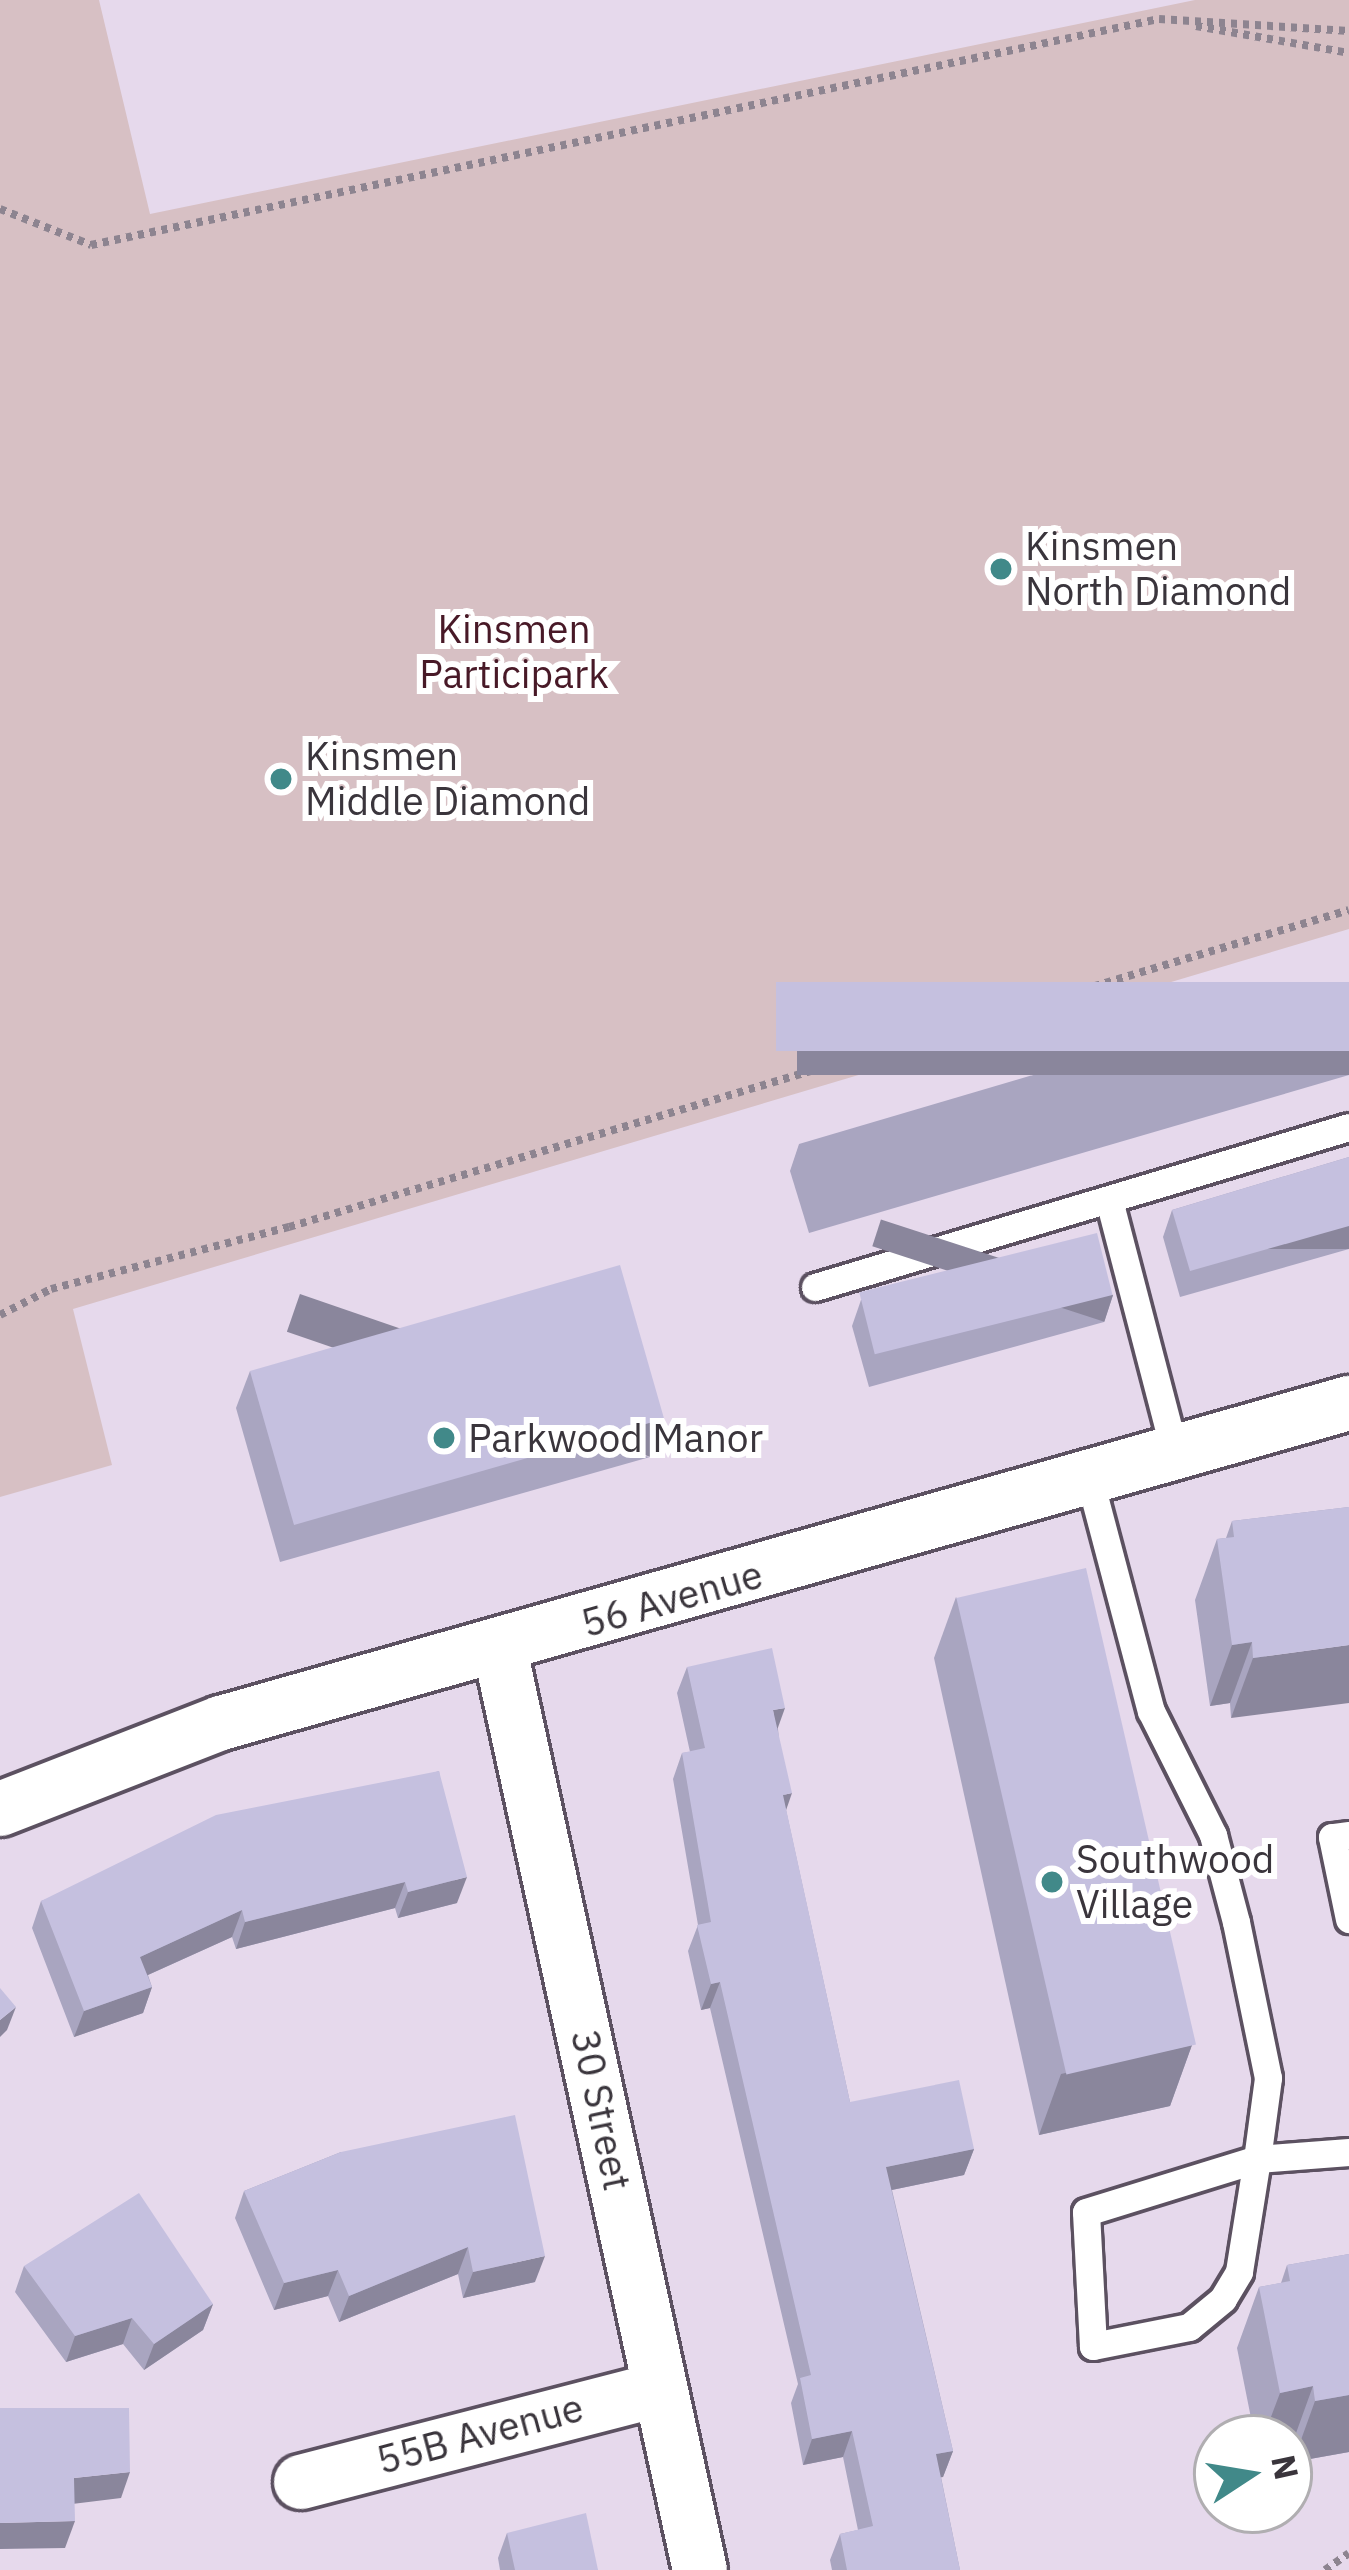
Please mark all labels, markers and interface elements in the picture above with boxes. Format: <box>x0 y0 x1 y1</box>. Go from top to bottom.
place label: Kinsmen North Diamond <box>1025 524 1291 615</box>
marker: Kinsmen North Diamond <box>988 556 1014 582</box>
park label: Kinsmen Participark <box>419 607 609 698</box>
place label: Kinsmen Middle Diamond <box>305 734 590 825</box>
marker: Kinsmen Middle Diamond <box>268 766 294 792</box>
place label: Parkwood Manor <box>468 1415 763 1461</box>
marker: Parkwood Manor <box>431 1425 457 1451</box>
street label: 56 Avenue <box>576 1551 768 1647</box>
place label: Southwood Village <box>1076 1837 1274 1928</box>
marker: Southwood Village <box>1039 1869 1065 1895</box>
street label: 30 Street <box>561 2025 641 2195</box>
street label: 55B Avenue <box>372 2384 588 2484</box>
north arrow <box>1193 2414 1313 2534</box>
text: N <box>1262 2451 1309 2483</box>

